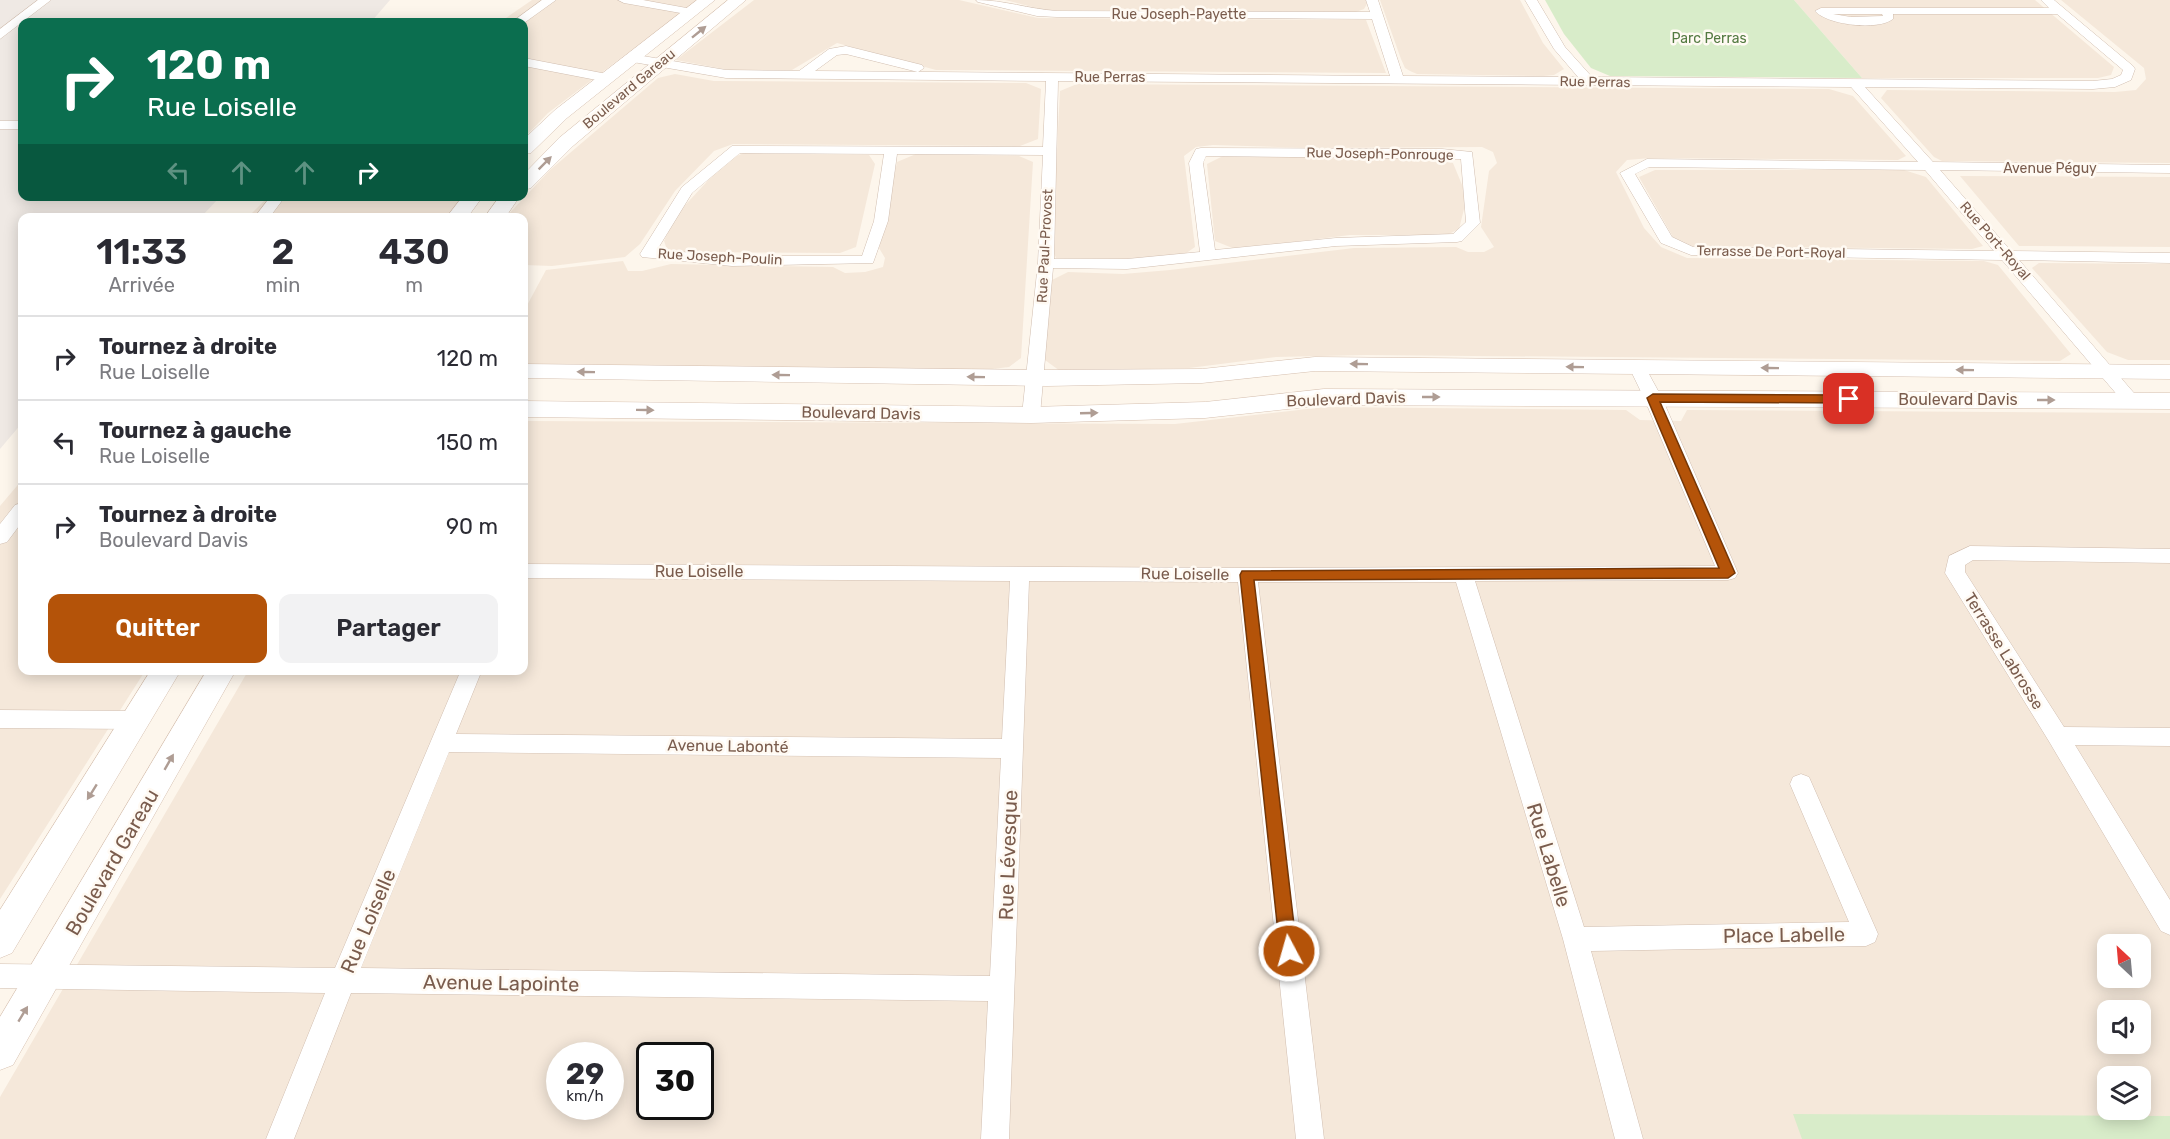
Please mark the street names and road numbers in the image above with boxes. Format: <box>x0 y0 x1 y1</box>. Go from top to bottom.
street label: Rue Joseph-Payette <box>1112 6 1247 23</box>
street label: Boulevard Gareau <box>579 45 679 133</box>
street label: Rue Perras <box>1075 69 1146 86</box>
street label: Rue Perras <box>1559 73 1631 91</box>
street label: Rue Joseph-Ponrouge <box>1306 144 1454 164</box>
street label: Avenue Péguy <box>2003 160 2097 177</box>
street label: Rue Paul-Provost <box>1034 188 1056 303</box>
street label: Rue Port-Royal <box>1956 198 2034 284</box>
street label: Terrasse De Port-Royal <box>1696 242 1846 262</box>
street label: Rue Joseph-Poulin <box>657 245 783 269</box>
street label: Boulevard Davis <box>1286 387 1406 411</box>
street label: Boulevard Davis <box>1898 390 2018 409</box>
street label: Boulevard Davis <box>801 402 921 424</box>
street label: Rue Loiselle <box>655 562 743 581</box>
street label: Rue Loiselle <box>1140 564 1230 584</box>
street label: Terrasse Labrosse <box>1960 589 2048 713</box>
street label: Avenue Labonté <box>667 735 789 757</box>
street label: Boulevard Gareau <box>60 785 164 939</box>
street label: Rue Lévesque <box>994 789 1022 921</box>
street label: Rue Labelle <box>1522 800 1576 910</box>
street label: Rue Loiselle <box>335 865 401 977</box>
street label: Place Labelle <box>1723 922 1845 948</box>
street label: Avenue Lapointe <box>423 970 579 996</box>

